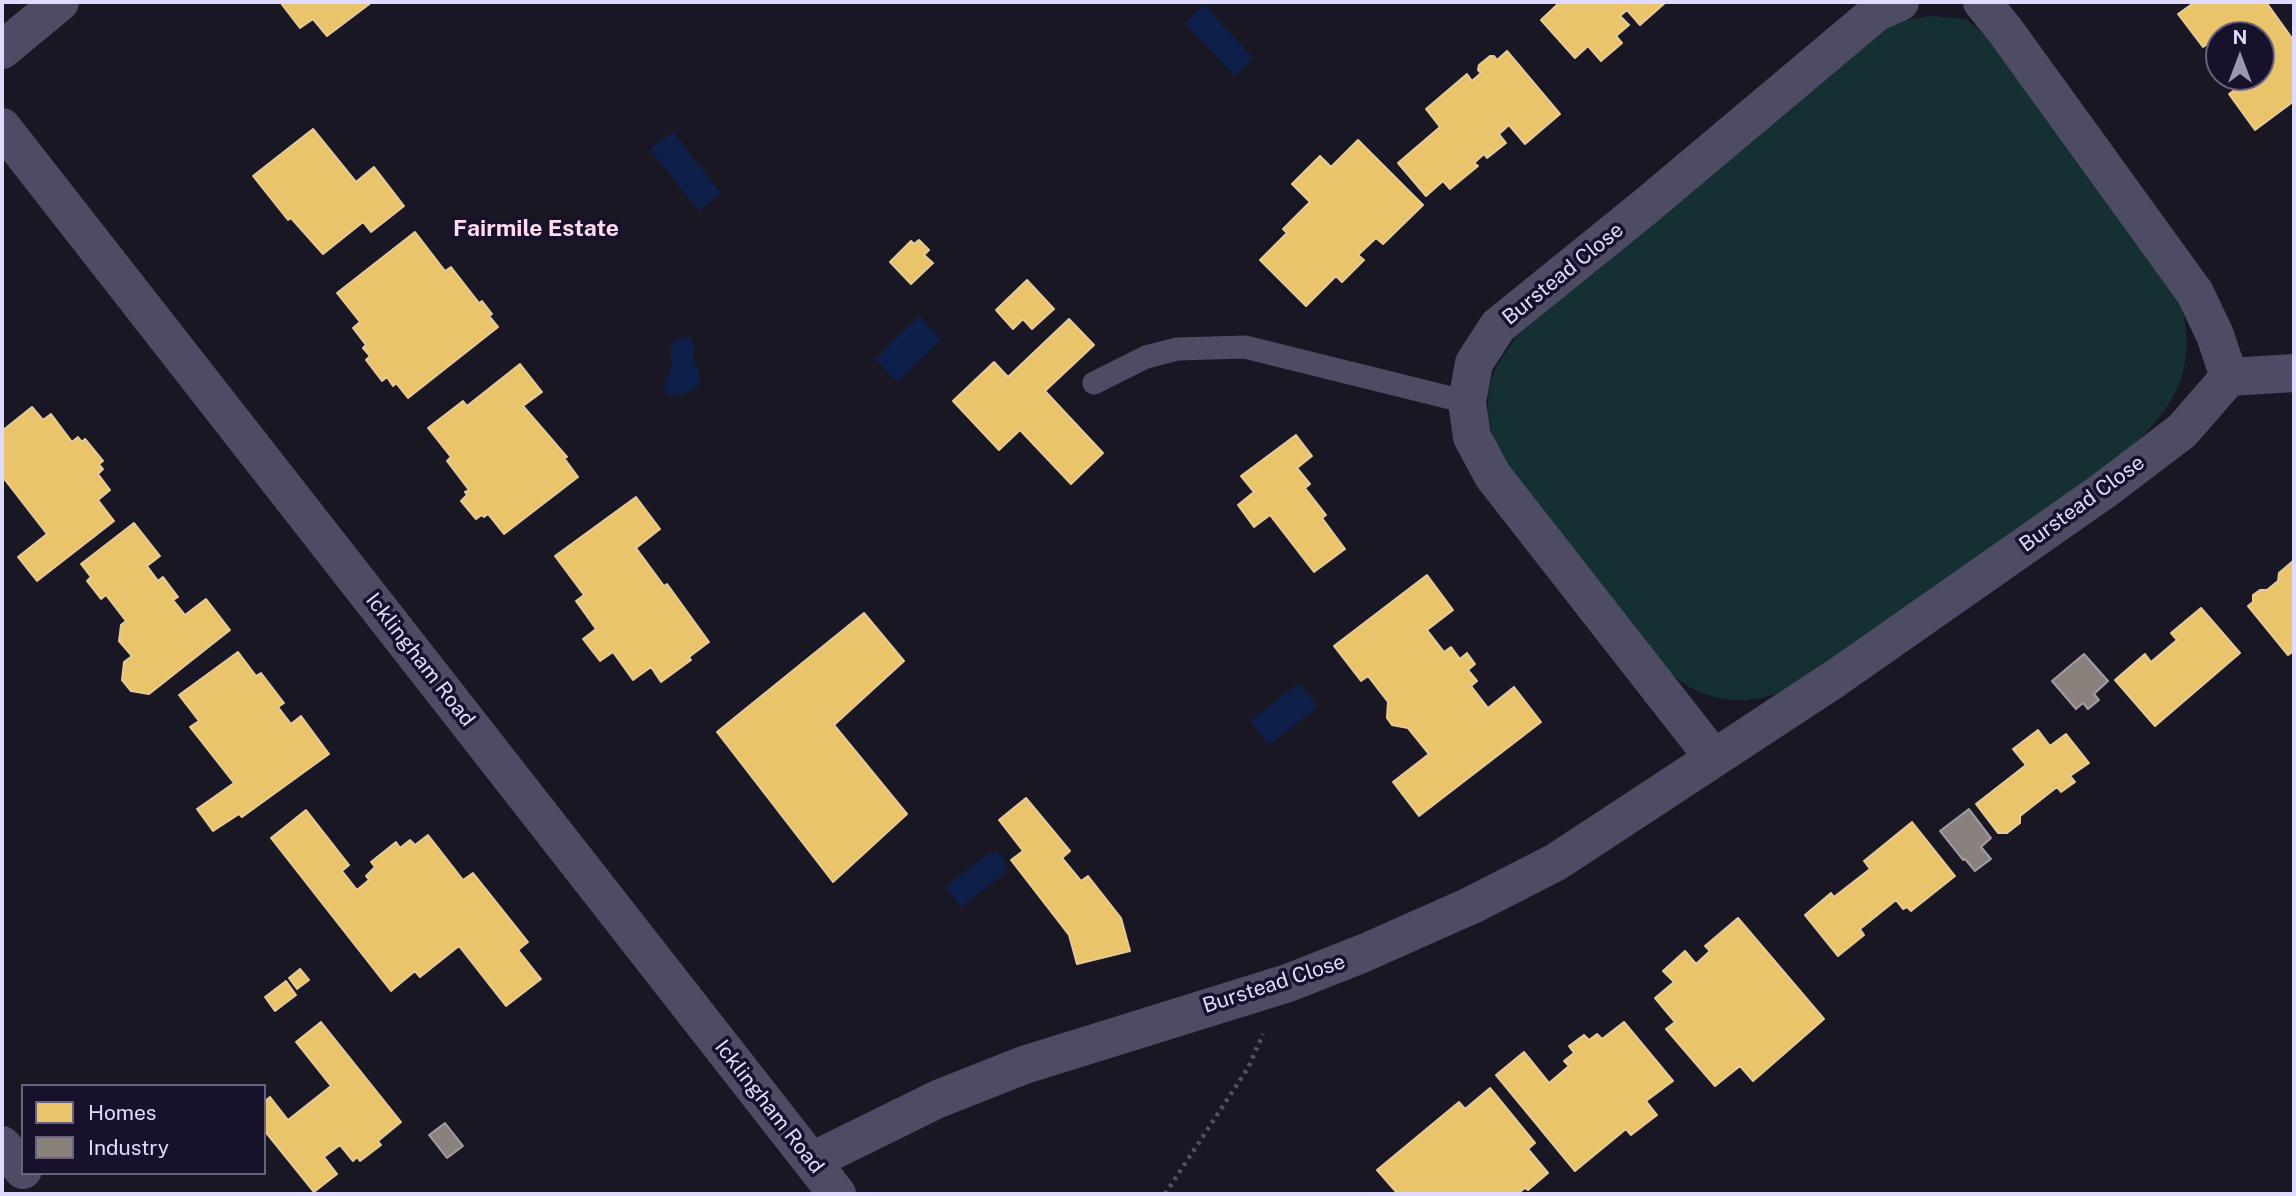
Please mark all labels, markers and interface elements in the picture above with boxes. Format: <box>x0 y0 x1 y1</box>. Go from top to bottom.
north arrow <box>2205 21 2275 91</box>
text: N <box>2233 26 2247 48</box>
district label: Fairmile Estate <box>453 215 619 243</box>
street label: Burstead Close <box>1497 217 1629 331</box>
street label: Burstead Close <box>2015 450 2149 558</box>
street label: Icklingham Road <box>360 588 480 732</box>
street label: Burstead Close <box>1200 949 1348 1019</box>
street label: Icklingham Road <box>709 1035 829 1179</box>
legend <box>21 1084 266 1175</box>
text: Homes <box>88 1100 156 1125</box>
text: Industry <box>88 1135 169 1160</box>

